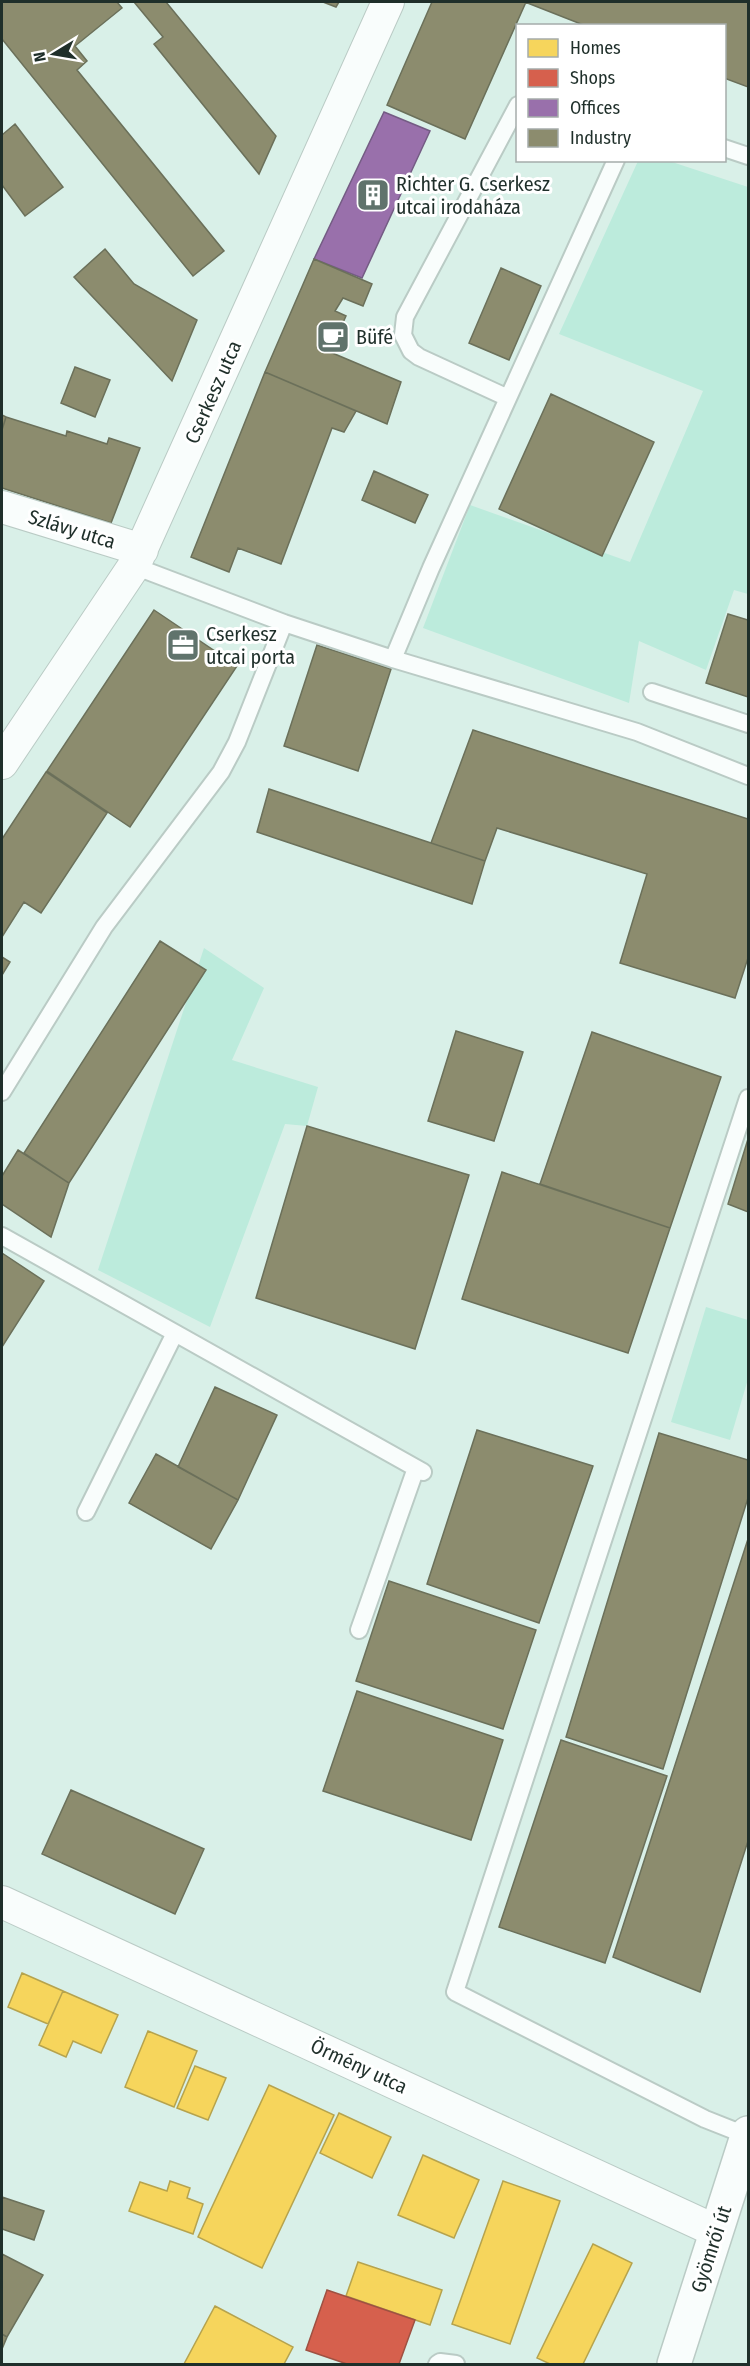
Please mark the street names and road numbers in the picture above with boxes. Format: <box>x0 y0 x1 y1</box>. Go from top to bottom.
street label: Cserkesz utca <box>180 337 246 447</box>
street label: Szlávy utca <box>26 504 118 554</box>
street label: Örmény utca <box>307 2033 411 2099</box>
street label: Gyömrői út <box>686 2202 736 2295</box>

